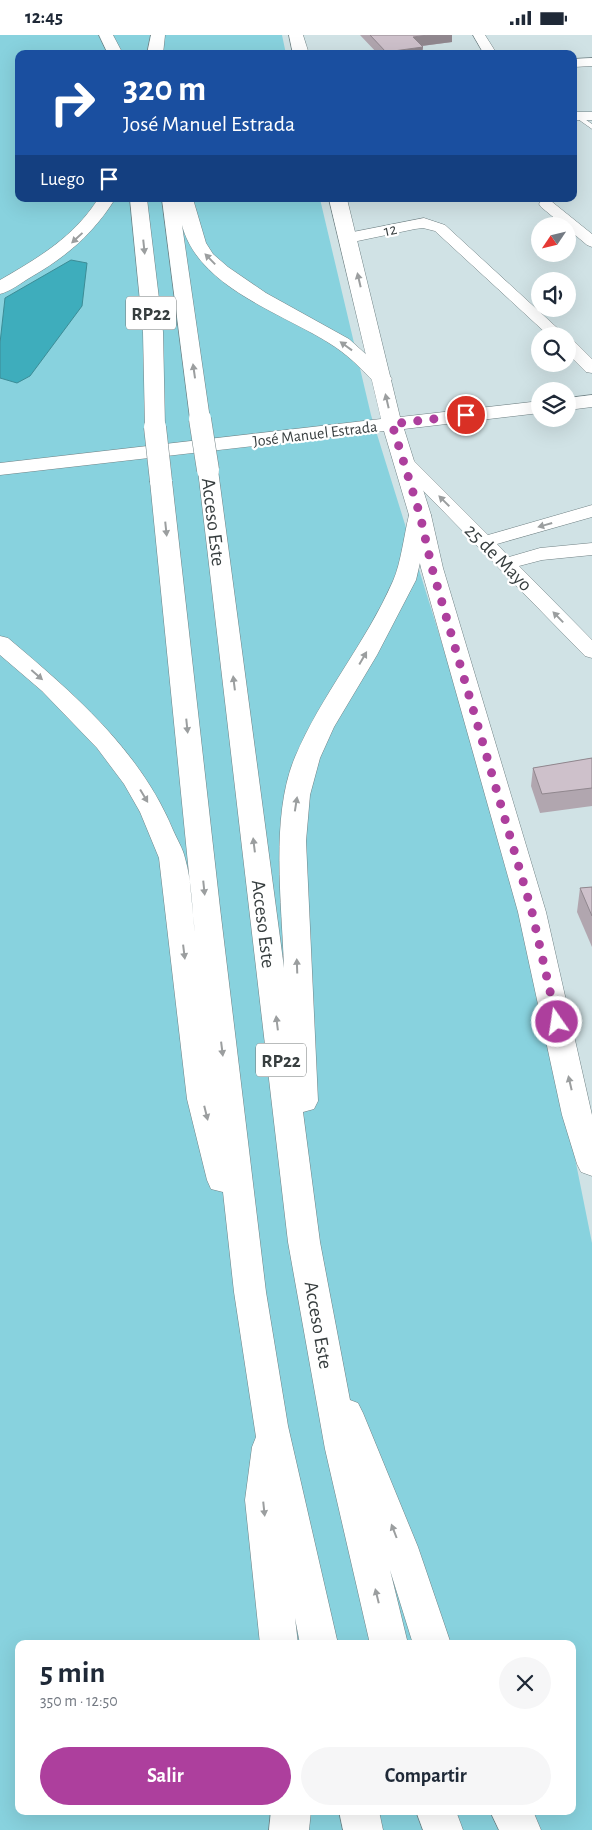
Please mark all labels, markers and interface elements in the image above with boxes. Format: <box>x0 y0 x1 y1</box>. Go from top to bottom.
text: 12:45 <box>25 8 63 27</box>
icon: right <box>40 70 105 135</box>
text: 320 m <box>123 72 206 107</box>
text: José Manuel Estrada <box>123 113 295 135</box>
icon: arrive <box>95 165 123 193</box>
text: Luego <box>40 170 85 189</box>
north arrow <box>531 217 576 263</box>
map controls <box>531 217 576 427</box>
street label: 12 <box>382 221 398 239</box>
one-way arrow <box>72 232 84 244</box>
one-way arrow <box>140 240 148 256</box>
one-way arrow <box>204 253 216 265</box>
button: sound <box>531 272 576 317</box>
one-way arrow <box>355 273 363 288</box>
road number: RP22 <box>126 297 176 329</box>
button: search <box>531 327 576 372</box>
one-way arrow <box>339 341 353 351</box>
one-way arrow <box>189 362 197 378</box>
button: layers <box>531 382 576 427</box>
one-way arrow <box>383 394 391 409</box>
pin <box>445 394 487 436</box>
icon: arrive <box>452 401 480 429</box>
street label: José Manuel Estrada <box>252 418 378 450</box>
street label: Acceso Este <box>198 477 228 567</box>
one-way arrow <box>438 496 450 508</box>
street label: 25 de Mayo <box>461 520 536 595</box>
one-way arrow <box>538 521 553 529</box>
one-way arrow <box>162 522 170 538</box>
one-way arrow <box>552 611 564 623</box>
one-way arrow <box>359 651 368 664</box>
one-way arrow <box>31 669 43 680</box>
one-way arrow <box>230 675 238 691</box>
one-way arrow <box>183 718 191 734</box>
one-way arrow <box>139 790 148 803</box>
one-way arrow <box>292 796 300 812</box>
one-way arrow <box>250 836 258 852</box>
street label: Acceso Este <box>248 879 278 969</box>
one-way arrow <box>200 880 208 896</box>
one-way arrow <box>180 944 188 960</box>
one-way arrow <box>293 958 301 974</box>
position arrow <box>530 995 582 1047</box>
one-way arrow <box>273 1015 281 1031</box>
one-way arrow <box>218 1041 226 1057</box>
road number: RP22 <box>256 1043 306 1077</box>
one-way arrow <box>566 1075 574 1090</box>
one-way arrow <box>202 1105 210 1120</box>
street label: Acceso Este <box>300 1280 336 1371</box>
one-way arrow <box>260 1501 268 1517</box>
one-way arrow <box>390 1523 398 1538</box>
one-way arrow <box>373 1589 381 1604</box>
button: close <box>499 1657 551 1709</box>
text: 5 min <box>40 1658 105 1688</box>
text: 350 m · 12:50 <box>40 1693 118 1709</box>
button: Salir <box>40 1747 291 1805</box>
button: Compartir <box>301 1747 551 1805</box>

